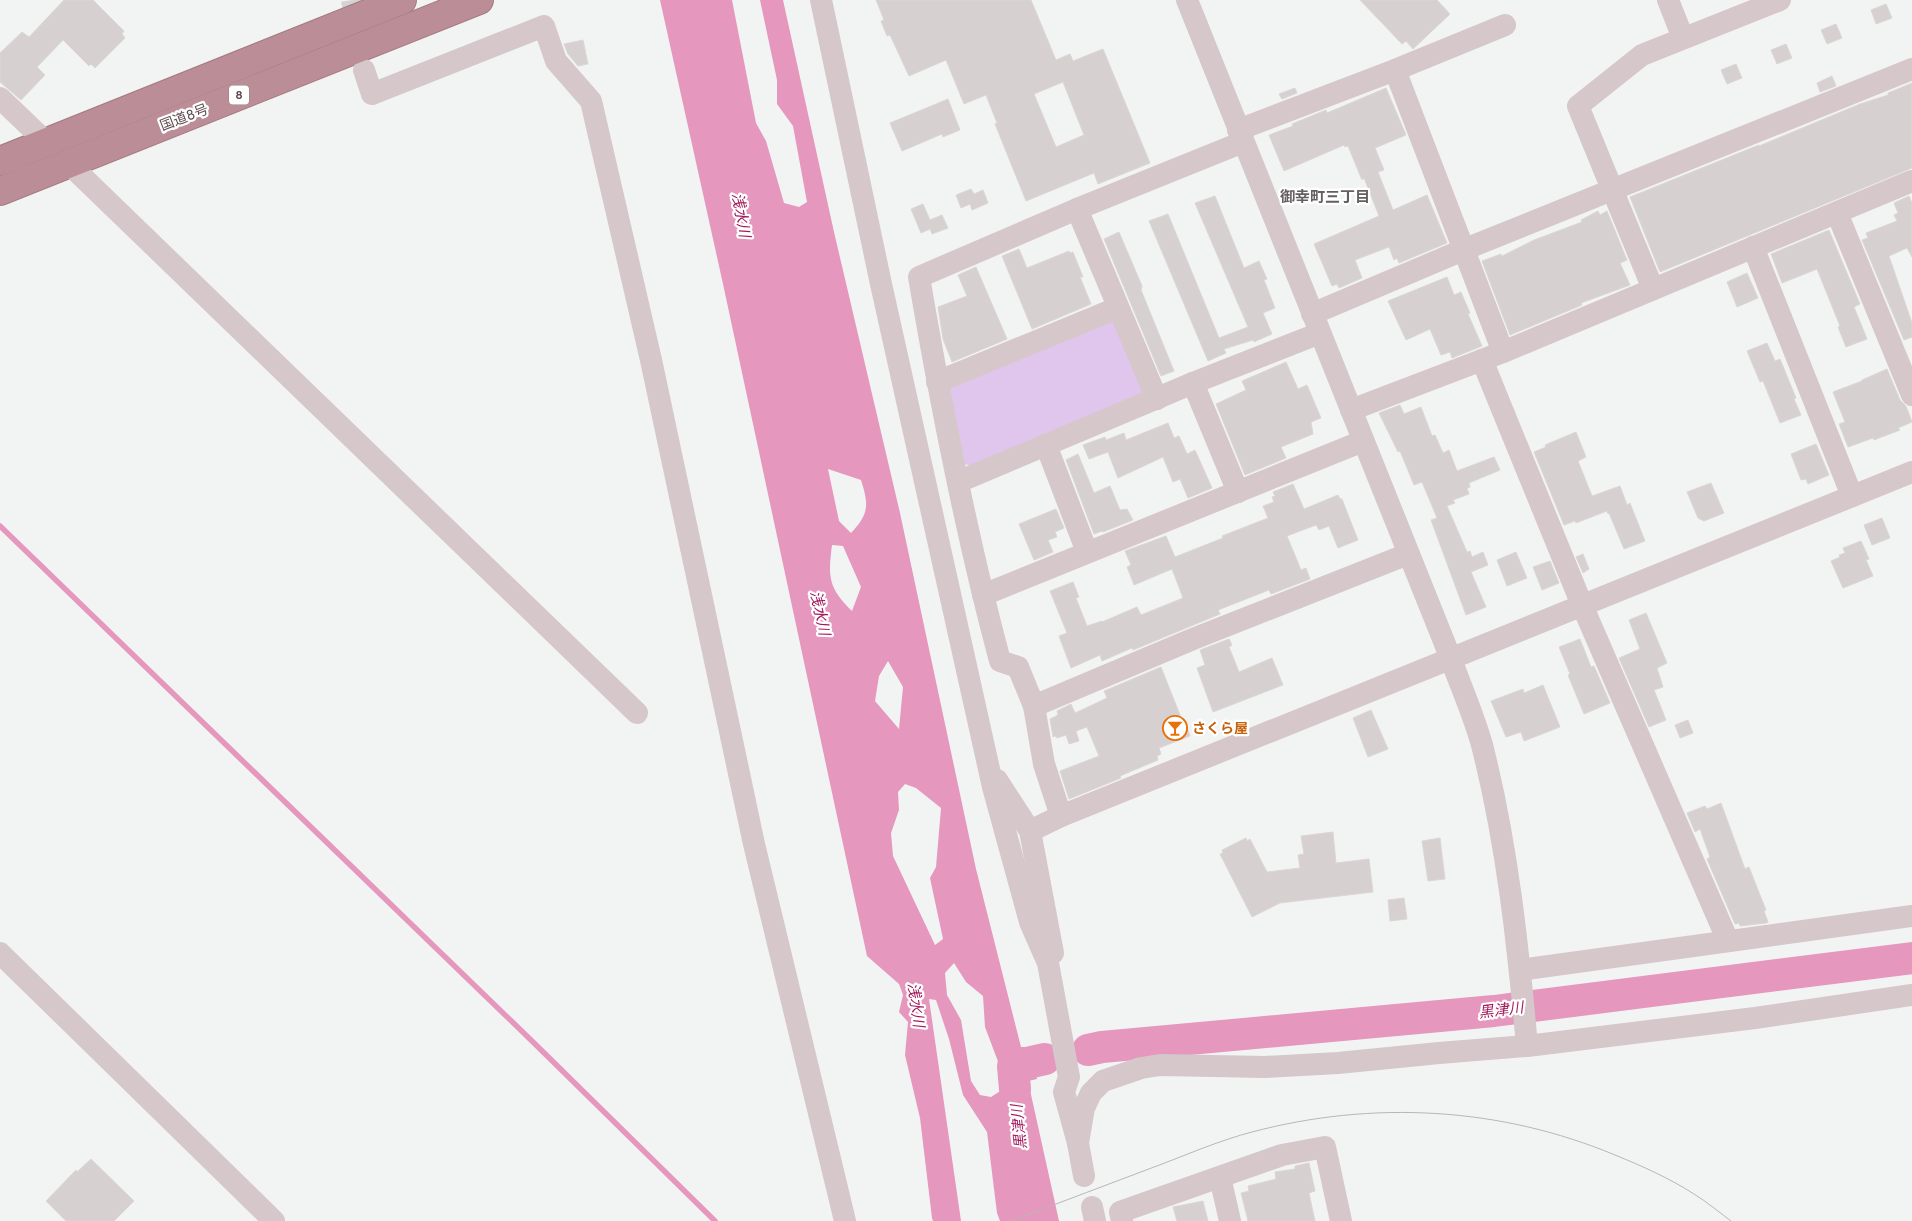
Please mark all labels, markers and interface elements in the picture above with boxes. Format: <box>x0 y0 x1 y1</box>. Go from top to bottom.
road number: 8 <box>229 86 249 104</box>
street label: 国道8号 <box>158 101 211 135</box>
district label: 御幸町三丁目 <box>1280 189 1370 208</box>
water label: 浅水川 <box>726 191 753 241</box>
water label: 浅水川 <box>805 589 833 639</box>
bar icon: さくら屋 <box>1162 715 1188 741</box>
place label: さくら屋 <box>1192 721 1248 738</box>
water label: 浅水川 <box>902 982 927 1031</box>
water label: 黒津川 <box>1478 999 1527 1024</box>
water label: 黒津川 <box>1008 1101 1032 1150</box>

